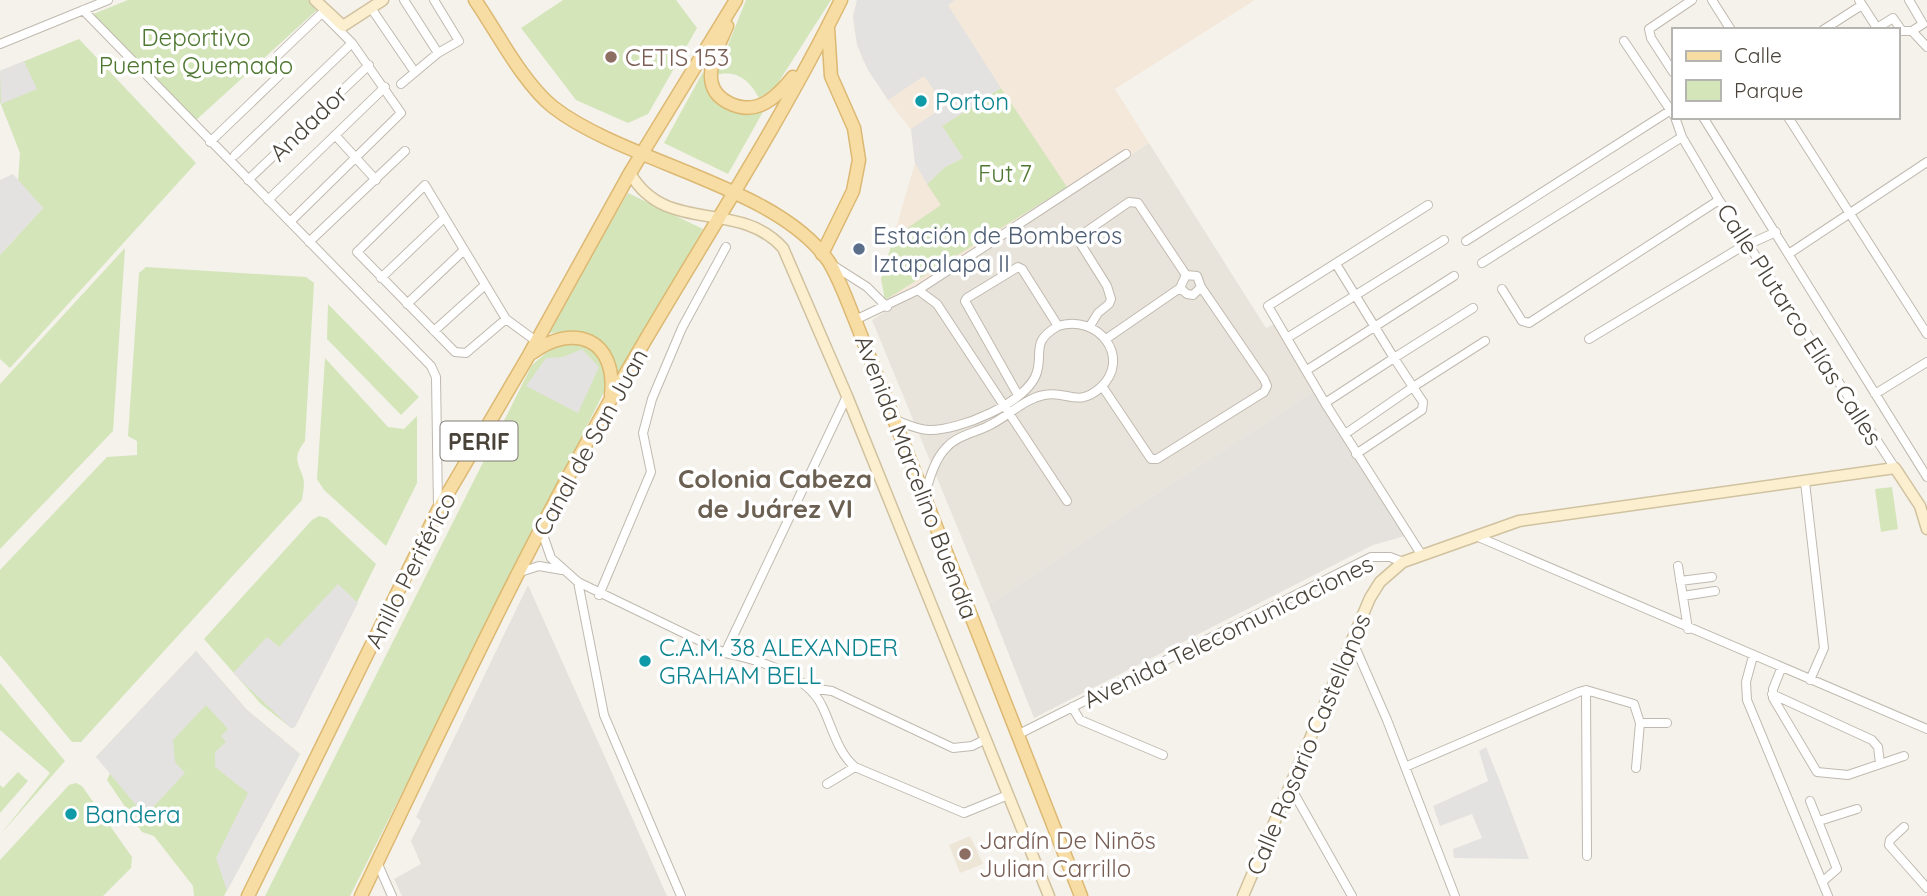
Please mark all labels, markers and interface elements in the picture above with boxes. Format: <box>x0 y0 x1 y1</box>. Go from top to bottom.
park label: Deportivo Puente Quemado <box>99 22 293 80</box>
legend <box>1672 28 1899 119</box>
place label: CETIS 153 <box>625 42 729 72</box>
text: Calle <box>1734 42 1782 68</box>
marker: CETIS 153 <box>603 49 619 65</box>
text: Parque <box>1734 77 1803 103</box>
street label: Andador <box>263 79 353 167</box>
place label: Porton <box>935 86 1009 116</box>
marker: Porton <box>913 93 929 109</box>
park label: Fut 7 <box>978 158 1032 188</box>
street label: Calle Plutarco Elías Calles <box>1711 198 1889 450</box>
place label: Estación de Bomberos Iztapalapa II <box>873 220 1122 278</box>
marker: Estación de Bomberos Iztapalapa II <box>851 241 867 257</box>
street label: Avenida Marcelino Buendía <box>849 331 985 623</box>
street label: Canal de San Juan <box>526 343 654 541</box>
road number: PERIF <box>440 422 518 461</box>
district label: Colonia Cabeza de Juárez VI <box>678 462 872 525</box>
street label: Anillo Periférico <box>358 487 462 653</box>
street label: Avenida Telecomunicaciones <box>1078 548 1378 714</box>
street label: Calle Rosario Castellanos <box>1239 609 1377 879</box>
place label: C.A.M. 38 ALEXANDER GRAHAM BELL <box>659 632 898 690</box>
marker: C.A.M. 38 ALEXANDER GRAHAM BELL <box>637 653 653 669</box>
place label: Bandera <box>85 799 181 829</box>
marker: Bandera <box>63 806 79 822</box>
place label: Jardín De Ninõs Julian Carrillo <box>979 825 1156 883</box>
marker: Jardín De Ninõs Julian Carrillo <box>957 846 973 862</box>

